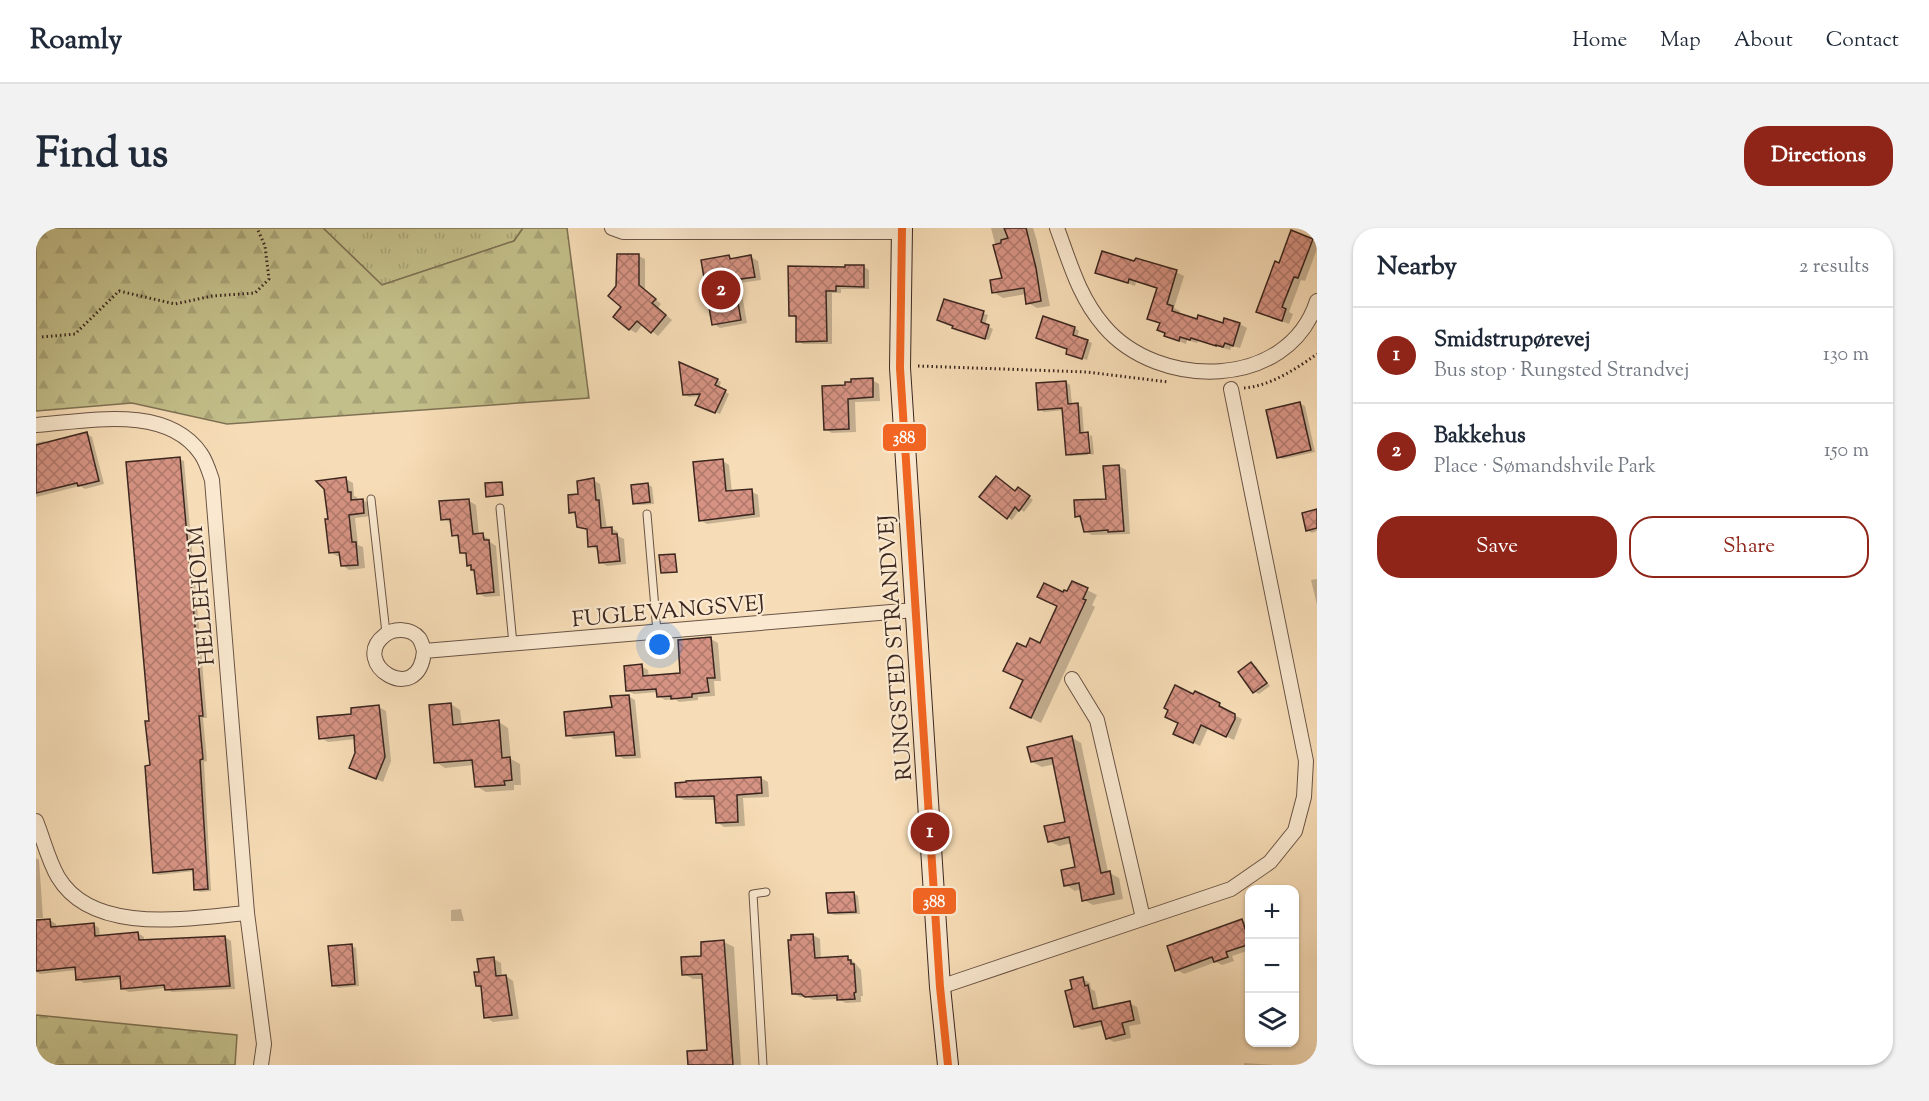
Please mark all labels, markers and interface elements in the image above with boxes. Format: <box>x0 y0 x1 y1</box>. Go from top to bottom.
text: Roamly <box>30 21 122 61</box>
text: Home <box>1572 26 1627 56</box>
text: Map <box>1660 26 1701 56</box>
text: About <box>1734 26 1793 56</box>
text: Contact <box>1826 26 1899 56</box>
text: Find us <box>36 126 168 186</box>
button: Directions <box>1744 126 1893 186</box>
text: Nearby <box>1377 249 1457 286</box>
text: 2 results <box>1799 253 1869 282</box>
pin: 2 <box>702 268 740 312</box>
text: Smidstrupørevej <box>1434 325 1590 357</box>
text: 1 <box>1393 341 1400 370</box>
text: 130 m <box>1823 341 1869 370</box>
text: Bus stop · Rungsted Strandvej <box>1434 357 1689 386</box>
text: Bakkehus <box>1434 421 1526 453</box>
line badge: 388 <box>882 423 927 452</box>
text: 388 <box>893 428 915 451</box>
text: 2 <box>1392 437 1401 466</box>
text: 150 m <box>1824 437 1869 466</box>
text: Place · Sømandshvile Park <box>1434 453 1656 482</box>
street label: RUNGSTED STRANDVEJ <box>872 514 922 782</box>
button: Save <box>1377 516 1617 578</box>
button: Share <box>1629 516 1869 578</box>
street label: HELLEHOLM <box>181 525 225 667</box>
street label: FUGLEVANGSVEJ <box>571 589 766 637</box>
your location <box>645 630 674 659</box>
pin: 1 <box>910 810 950 854</box>
map controls <box>1245 885 1299 1047</box>
button: + <box>1245 885 1299 939</box>
line badge: 388 <box>912 887 957 915</box>
text: 388 <box>923 892 945 915</box>
button: − <box>1245 939 1299 993</box>
button: layers <box>1245 993 1299 1047</box>

